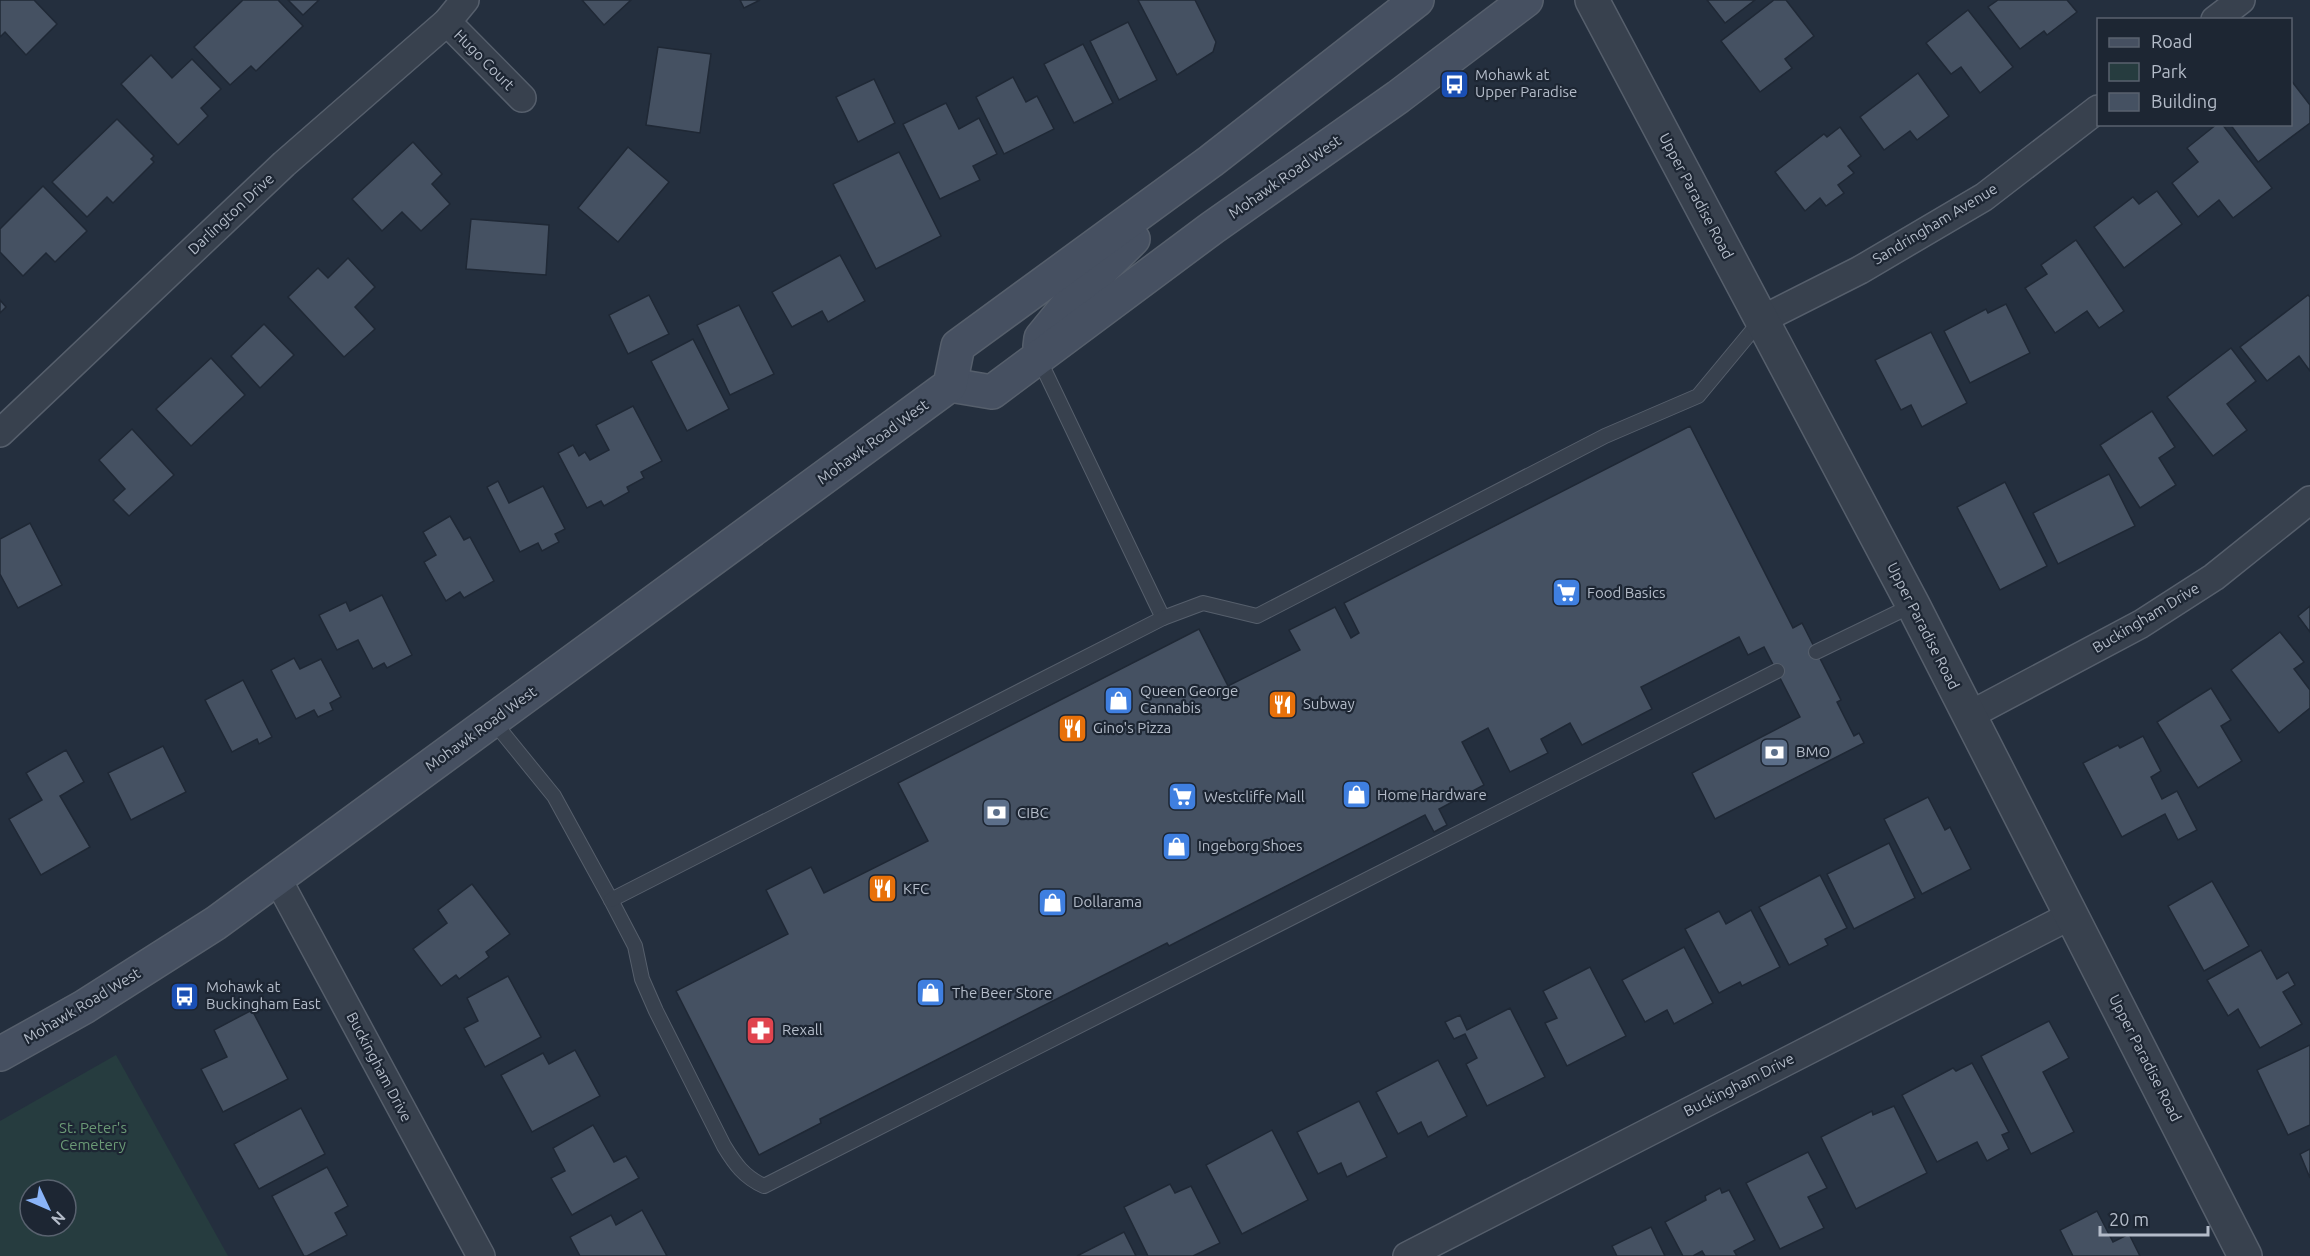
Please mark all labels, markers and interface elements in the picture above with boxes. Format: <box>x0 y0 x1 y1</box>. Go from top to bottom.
legend <box>2097 18 2292 126</box>
street label: Hugo Court <box>451 26 518 93</box>
text: Road <box>2151 31 2193 51</box>
text: Park <box>2151 61 2187 81</box>
place label: Mohawk at Upper Paradise <box>1475 66 1577 100</box>
bus stop icon: Mohawk at Upper Paradise <box>1438 68 1470 100</box>
text: Building <box>2151 91 2217 111</box>
street label: Upper Paradise Road <box>1656 130 1737 262</box>
street label: Mohawk Road West <box>1225 131 1344 222</box>
street label: Darlington Drive <box>184 170 277 258</box>
street label: Sandringham Avenue <box>1869 180 2000 268</box>
street label: Mohawk Road West <box>814 396 932 488</box>
street label: Upper Paradise Road <box>1884 559 1963 692</box>
supermarket icon: Food Basics <box>1550 577 1582 609</box>
street label: Buckingham Drive <box>2089 579 2202 656</box>
place label: Food Basics <box>1587 584 1666 601</box>
place label: Queen George Cannabis <box>1140 682 1238 716</box>
street label: Mohawk Road West <box>422 683 540 775</box>
shop icon: Queen George Cannabis <box>1103 684 1135 716</box>
restaurant icon: Subway <box>1266 688 1298 720</box>
place label: Subway <box>1303 695 1355 712</box>
restaurant icon: Gino's Pizza <box>1056 712 1088 744</box>
place label: Gino's Pizza <box>1093 719 1171 736</box>
bank icon: BMO <box>1759 736 1791 768</box>
place label: BMO <box>1796 743 1830 760</box>
shop icon: Home Hardware <box>1340 779 1372 811</box>
supermarket icon: Westcliffe Mall <box>1167 781 1199 813</box>
place label: Home Hardware <box>1377 786 1487 803</box>
place label: Westcliffe Mall <box>1204 788 1305 805</box>
bank icon: CIBC <box>980 797 1012 829</box>
place label: CIBC <box>1017 804 1049 821</box>
shop icon: Ingeborg Shoes <box>1161 830 1193 862</box>
place label: Ingeborg Shoes <box>1198 837 1303 854</box>
restaurant icon: KFC <box>866 873 898 905</box>
place label: KFC <box>903 880 929 897</box>
shop icon: Dollarama <box>1036 886 1068 918</box>
place label: Dollarama <box>1073 893 1142 910</box>
street label: Mohawk Road West <box>20 964 143 1047</box>
shop icon: The Beer Store <box>915 977 947 1009</box>
place label: Mohawk at Buckingham East <box>206 978 321 1012</box>
bus stop icon: Mohawk at Buckingham East <box>169 980 201 1012</box>
place label: The Beer Store <box>952 984 1052 1001</box>
street label: Upper Paradise Road <box>2106 991 2185 1124</box>
street label: Buckingham Drive <box>343 1009 415 1124</box>
pharmacy icon: Rexall <box>745 1014 777 1046</box>
place label: Rexall <box>782 1021 823 1038</box>
street label: Buckingham Drive <box>1681 1049 1797 1120</box>
park label: St. Peter's Cemetery <box>59 1119 127 1153</box>
north arrow <box>18 1178 78 1238</box>
scale bar <box>2100 1199 2208 1237</box>
text: N <box>48 1208 69 1229</box>
text: 20 m <box>2109 1209 2149 1229</box>

